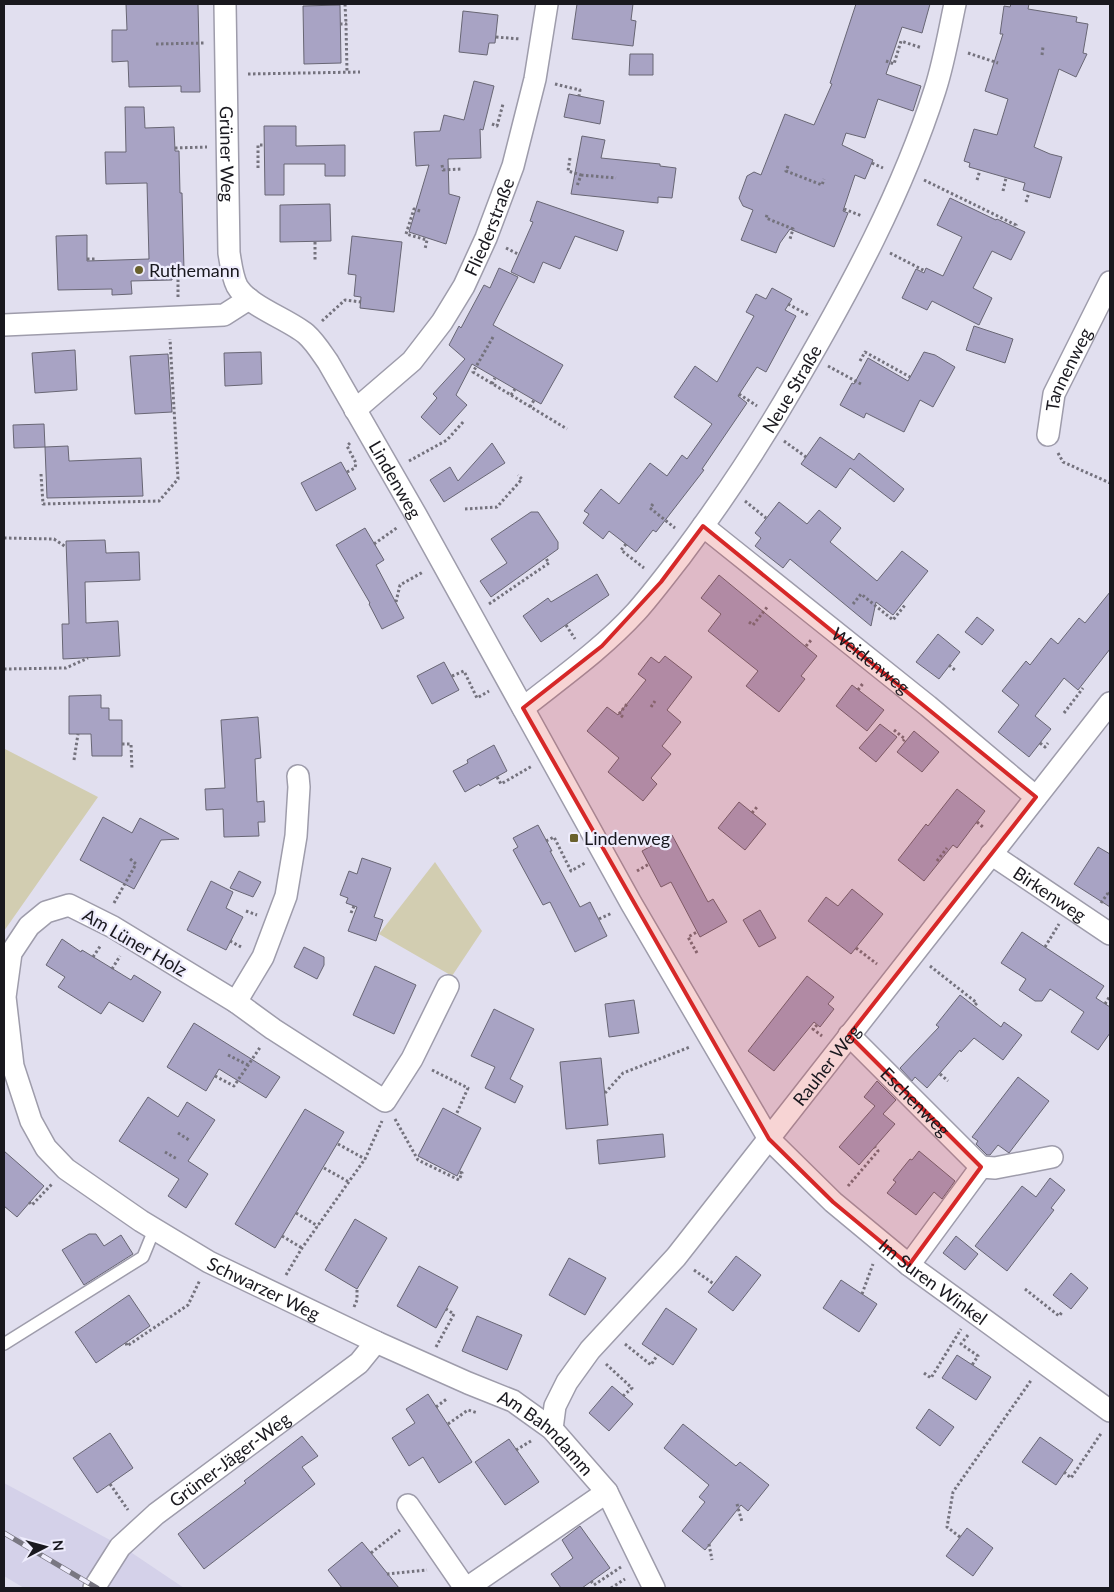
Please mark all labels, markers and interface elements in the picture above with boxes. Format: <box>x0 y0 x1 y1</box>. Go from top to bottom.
street label: Grüner Weg <box>216 106 239 202</box>
street label: Fliederstraße <box>459 175 519 279</box>
place label: Ruthemann <box>149 259 240 281</box>
marker: Ruthemann <box>133 264 145 276</box>
street label: Tannenweg <box>1041 324 1096 413</box>
street label: Neue Straße <box>757 341 826 437</box>
street label: Lindenweg <box>365 437 427 522</box>
street label: Weidenweg <box>827 622 914 698</box>
place label: Lindenweg <box>584 827 670 849</box>
marker: Lindenweg <box>568 832 580 844</box>
street label: Birkenweg <box>1009 861 1091 926</box>
street label: Am Lüner Holz <box>79 903 191 981</box>
street label: Rauher Weg <box>788 1020 865 1110</box>
street label: Eschenweg <box>876 1062 955 1141</box>
street label: Im Suren Winkel <box>875 1234 992 1329</box>
street label: Schwarzer Weg <box>204 1252 324 1325</box>
street label: Am Bahndamm <box>495 1385 598 1480</box>
street label: Grüner-Jäger-Weg <box>165 1407 294 1511</box>
north arrow <box>20 1522 70 1572</box>
text: N <box>49 1539 67 1552</box>

